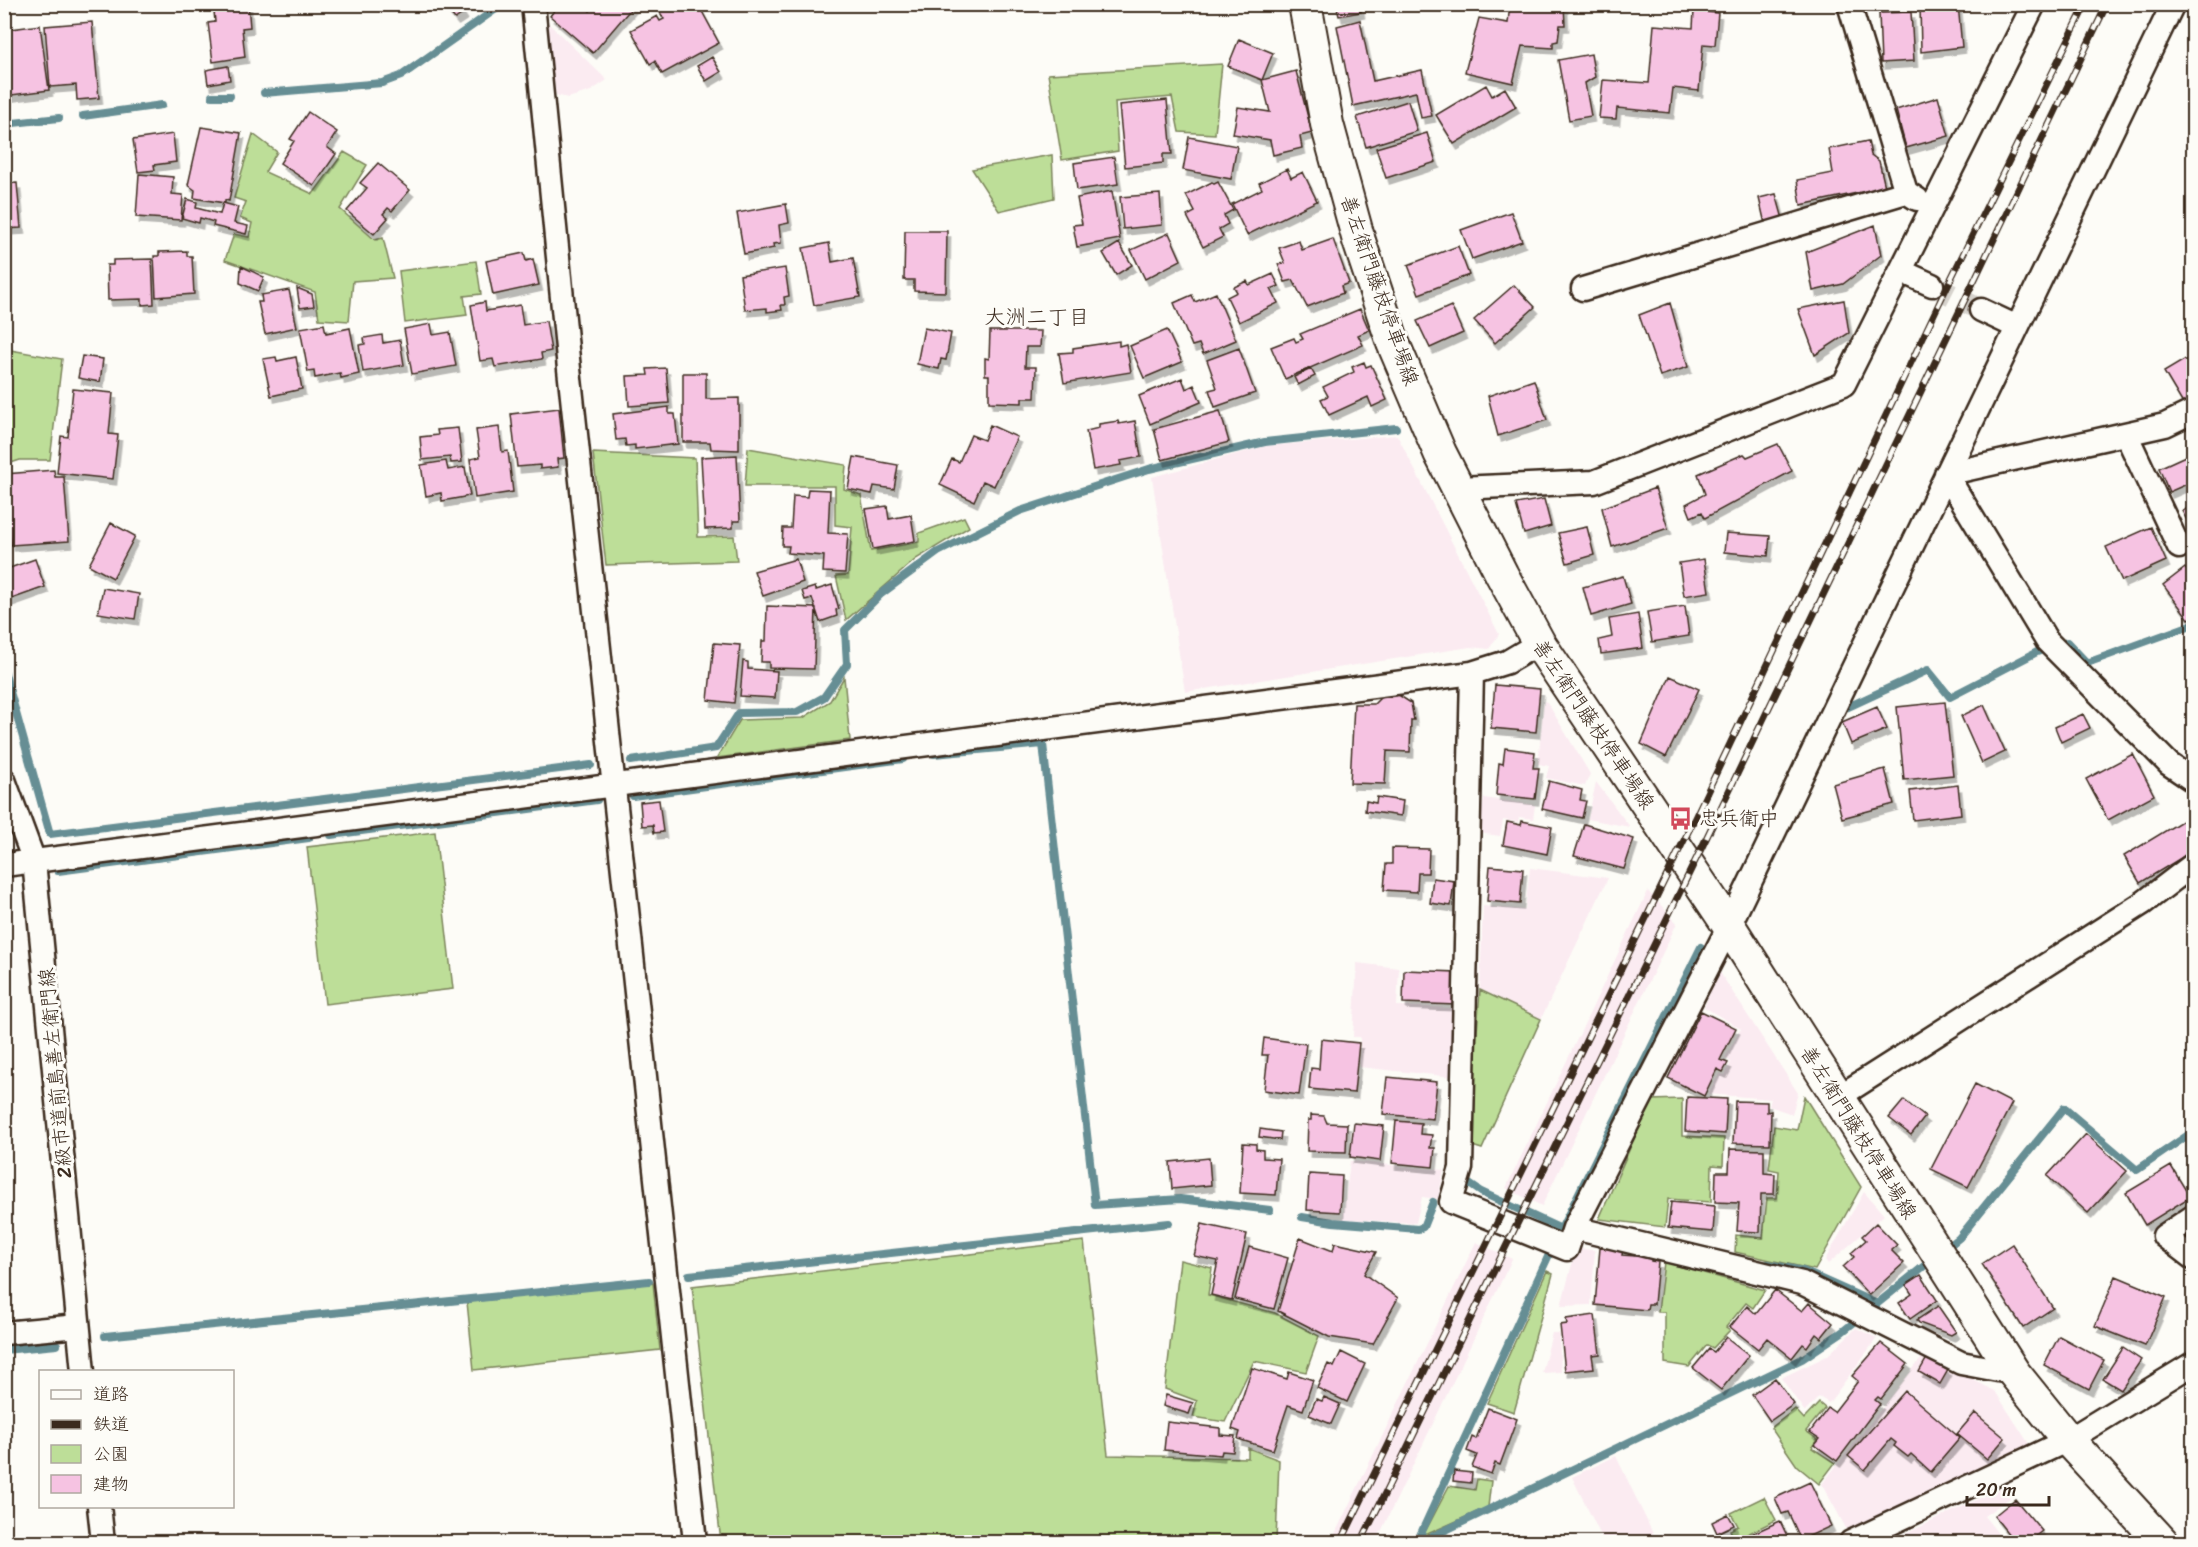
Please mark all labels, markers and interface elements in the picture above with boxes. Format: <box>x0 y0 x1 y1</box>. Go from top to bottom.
street label: 善左衛門藤枝停車場線 <box>1330 190 1429 390</box>
district label: 大洲二丁目 <box>985 298 1090 336</box>
street label: 善左衛門藤枝停車場線 <box>1523 632 1664 817</box>
place label: 忠兵衛中 <box>1699 801 1779 836</box>
bus stop icon: 忠兵衛中 <box>1668 805 1694 831</box>
street label: 2級市道前島善左衛門線 <box>29 966 82 1180</box>
street label: 善左衛門藤枝停車場線 <box>1791 1038 1926 1226</box>
legend <box>39 1370 234 1508</box>
text: 道路 <box>93 1378 129 1410</box>
text: 鉄道 <box>93 1408 129 1440</box>
text: 公園 <box>93 1438 129 1470</box>
text: 建物 <box>93 1468 129 1500</box>
scale bar <box>1967 1469 2050 1507</box>
text: 20 m <box>1976 1474 2016 1506</box>

